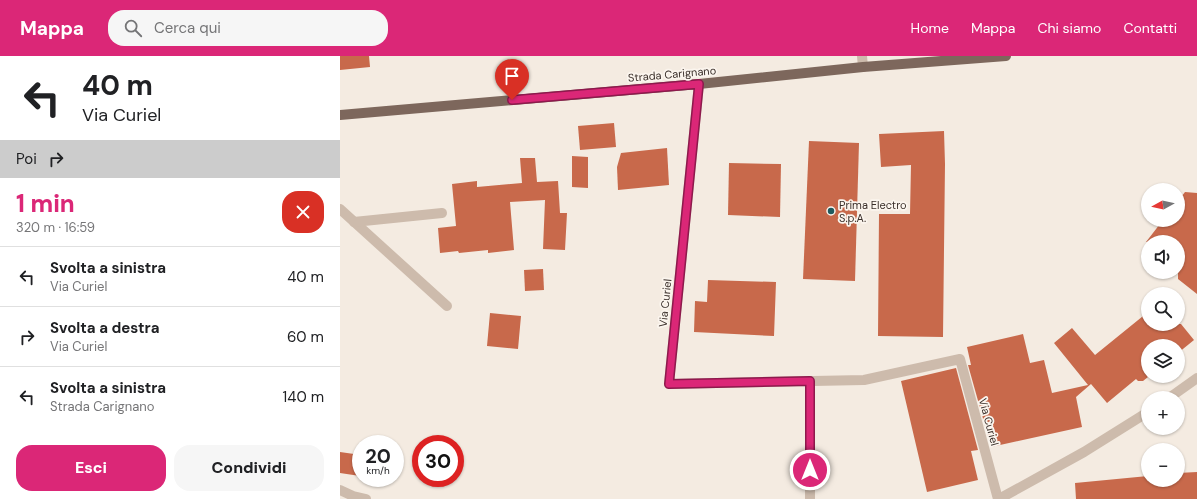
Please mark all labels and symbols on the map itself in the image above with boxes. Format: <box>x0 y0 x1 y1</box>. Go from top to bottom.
pin <box>495 59 529 100</box>
street label: Strada Carignano <box>627 63 717 85</box>
north arrow <box>1141 183 1185 227</box>
place label: Prima Electro S.p.A. <box>839 198 907 225</box>
marker: Prima Electro S.p.A. <box>826 206 836 216</box>
street label: Via Curiel <box>656 278 674 328</box>
street label: Via Curiel <box>976 397 1002 447</box>
speed limit sign: 30 <box>412 435 464 487</box>
position arrow <box>789 449 831 491</box>

